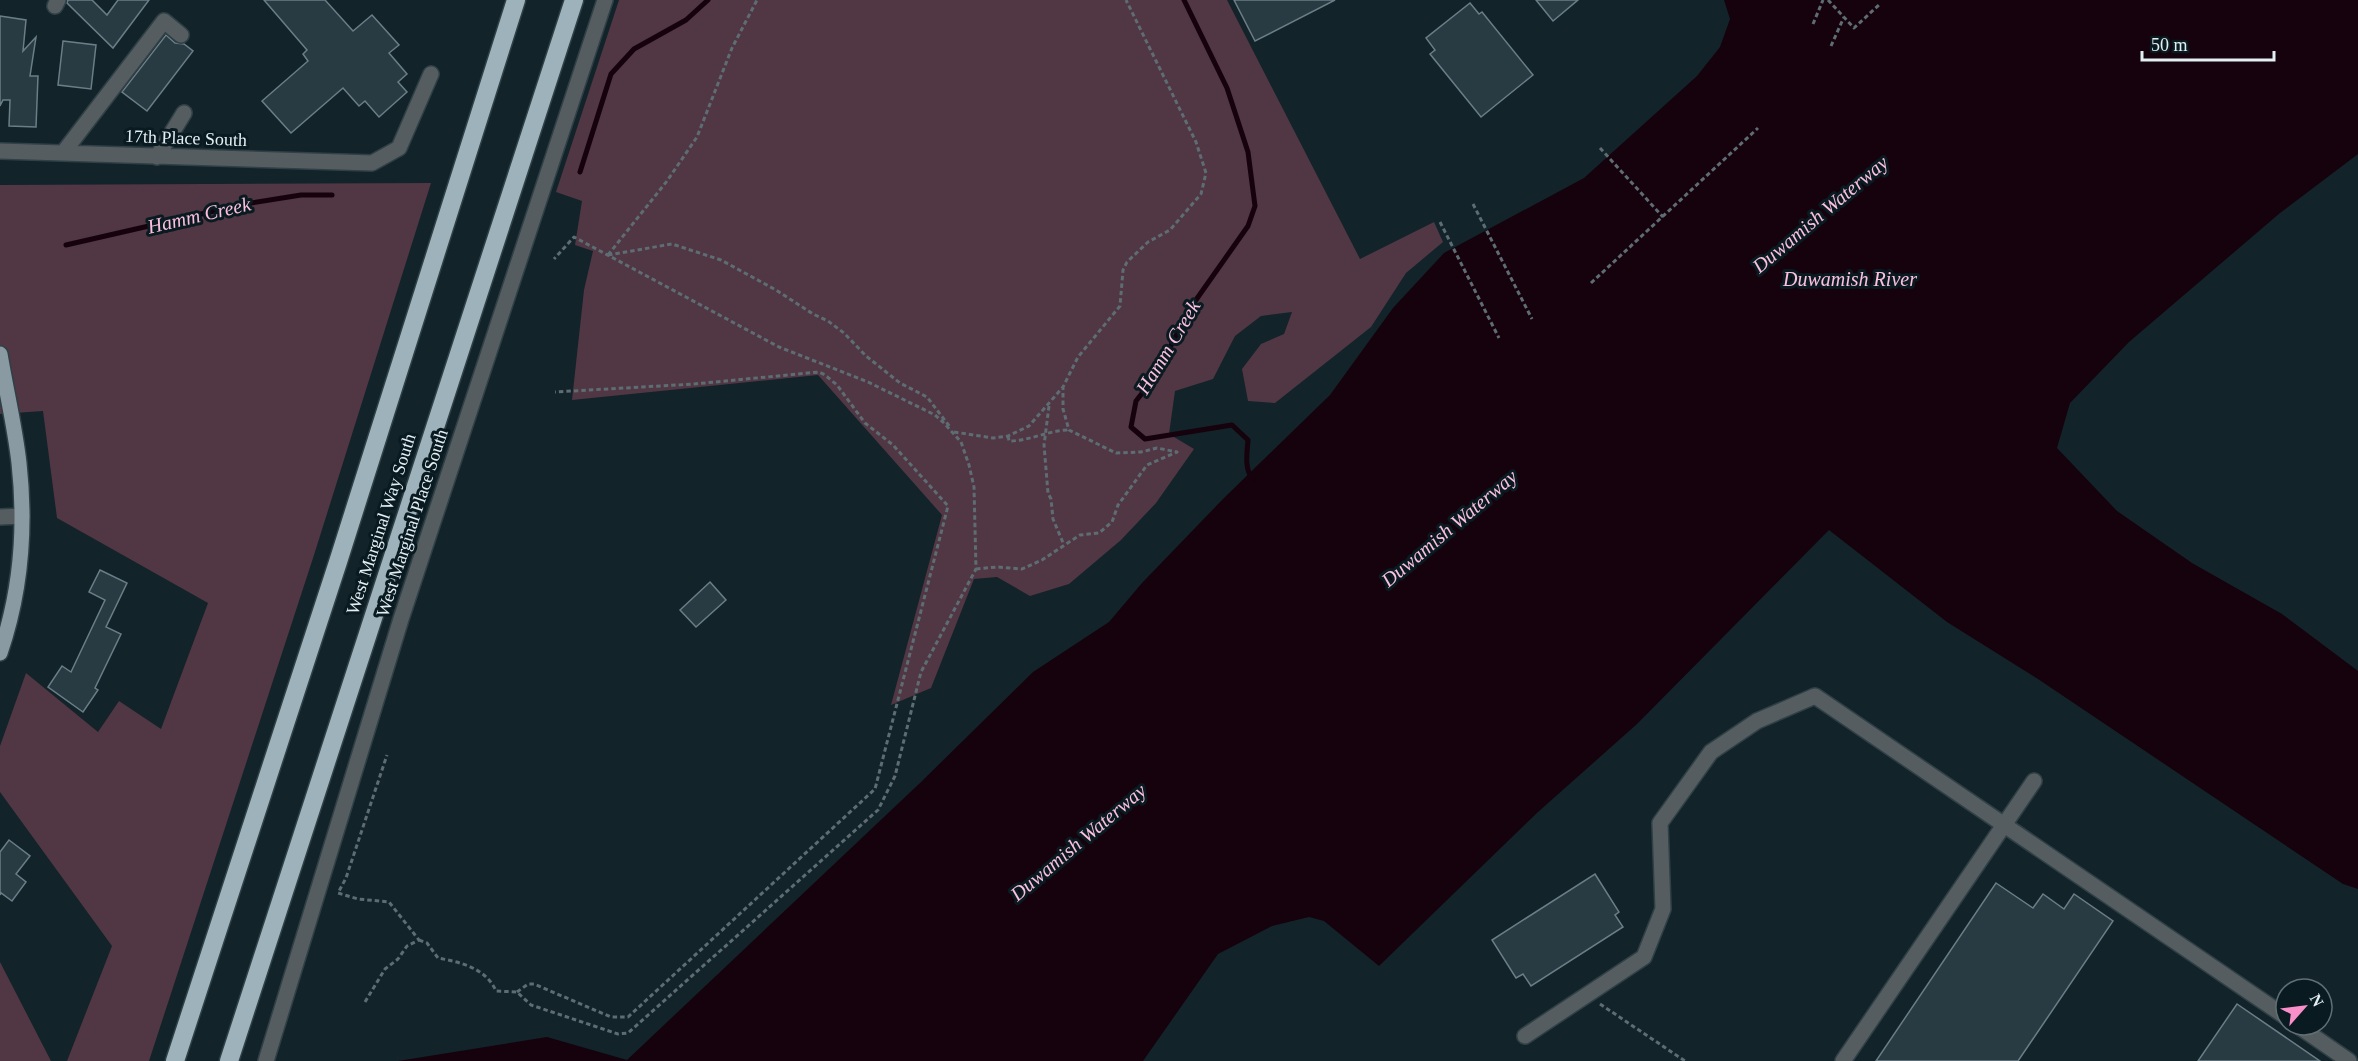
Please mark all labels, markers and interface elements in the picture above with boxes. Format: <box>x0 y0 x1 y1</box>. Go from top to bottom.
scale bar <box>2142 24 2274 62</box>
text: 50 m <box>2151 35 2188 55</box>
street label: 17th Place South <box>125 126 247 150</box>
water label: Duwamish Waterway <box>1747 151 1893 278</box>
water label: Hamm Creek <box>144 192 254 238</box>
water label: Duwamish River <box>1782 268 1917 290</box>
water label: Hamm Creek <box>1131 295 1205 399</box>
street label: West Marginal Place South <box>372 427 452 619</box>
street label: West Marginal Way South <box>342 431 420 617</box>
water label: Duwamish Waterway <box>1376 465 1522 592</box>
water label: Duwamish Waterway <box>1005 779 1151 906</box>
north arrow <box>2274 977 2334 1037</box>
text: N <box>2307 991 2327 1010</box>

